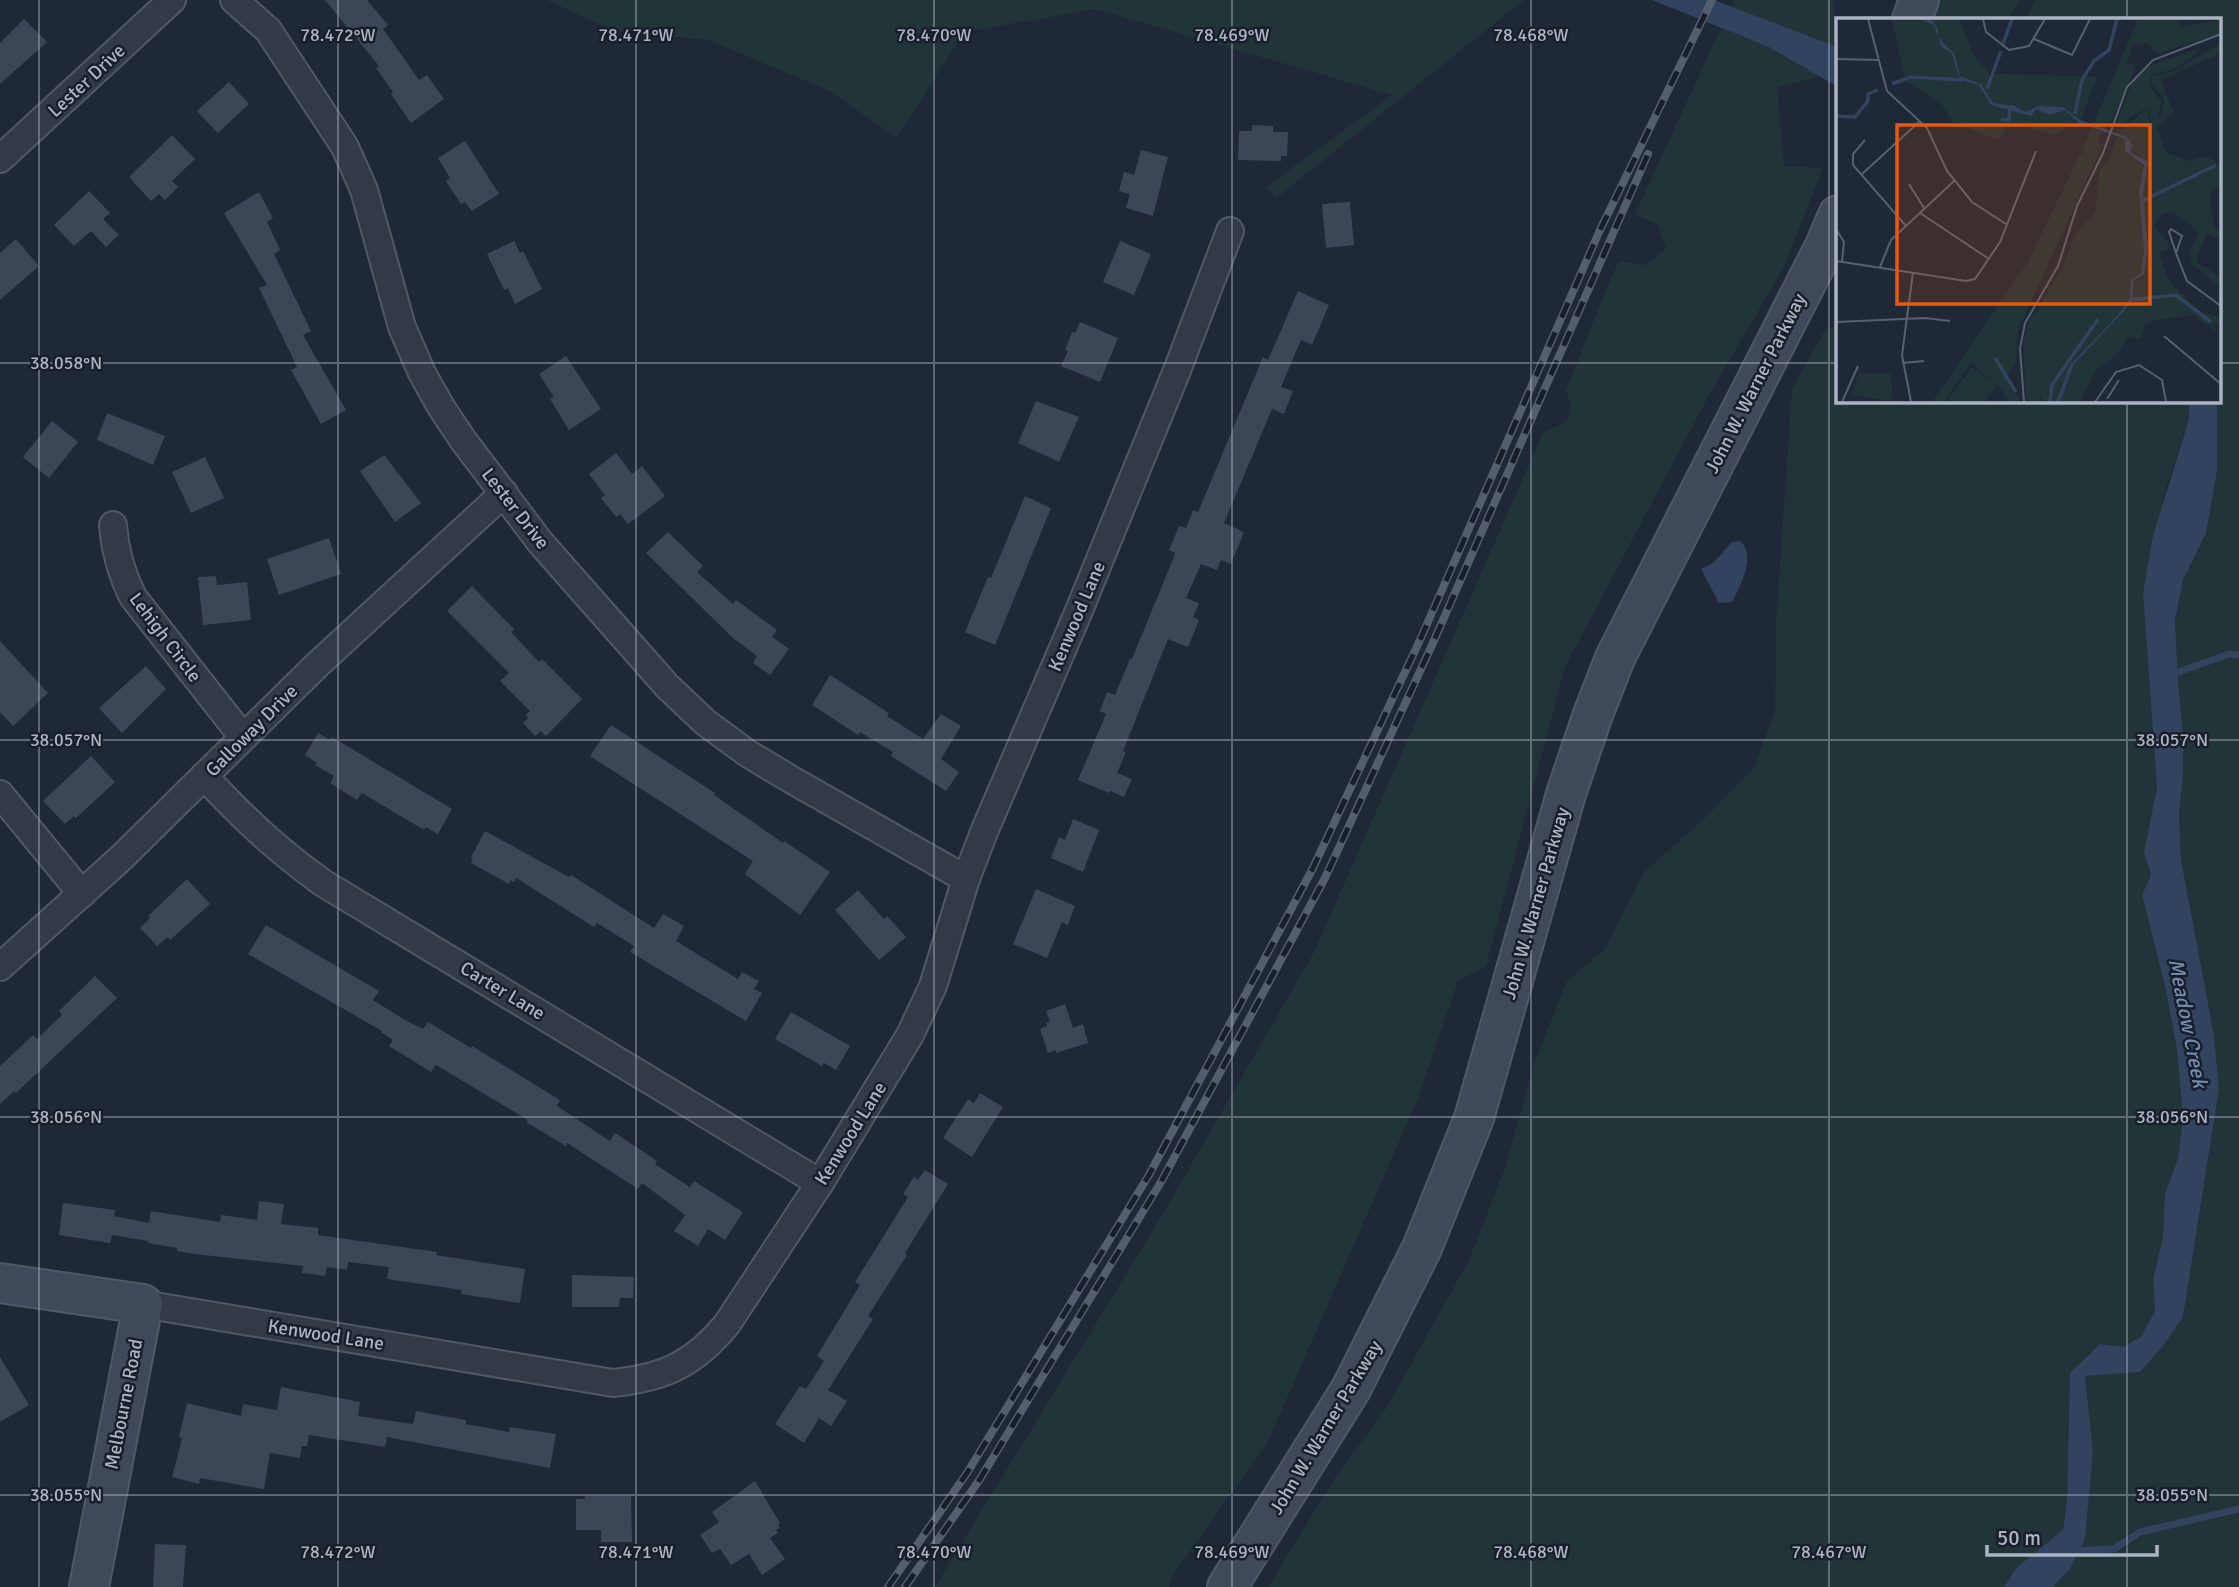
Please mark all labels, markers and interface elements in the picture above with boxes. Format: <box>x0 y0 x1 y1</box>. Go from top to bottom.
inset map <box>1836 18 2222 402</box>
text: 78.472°W <box>300 24 376 46</box>
text: 78.471°W <box>598 24 674 46</box>
text: 78.470°W <box>896 24 972 46</box>
text: 78.469°W <box>1194 24 1270 46</box>
text: 78.468°W <box>1493 24 1569 46</box>
street label: Lester Drive <box>43 39 130 123</box>
street label: John W. Warner Parkway <box>1700 289 1812 478</box>
text: 38.058°N <box>30 352 102 374</box>
street label: Lester Drive <box>476 463 554 554</box>
street label: Kenwood Lane <box>1043 558 1111 675</box>
street label: Lehigh Circle <box>124 588 207 687</box>
street label: Galloway Drive <box>201 680 303 782</box>
text: 38.057°N <box>30 729 102 751</box>
text: 38.057°N <box>2136 729 2208 751</box>
street label: John W. Warner Parkway <box>1497 804 1575 1002</box>
street label: Carter Lane <box>456 956 549 1026</box>
water label: Meadow Creek <box>2163 956 2214 1092</box>
street label: Kenwood Lane <box>810 1077 892 1190</box>
text: 38.056°N <box>30 1106 102 1128</box>
text: 38.056°N <box>2136 1106 2208 1128</box>
street label: Kenwood Lane <box>266 1314 386 1356</box>
street label: John W. Warner Parkway <box>1264 1336 1387 1519</box>
street label: Melbourne Road <box>100 1337 148 1471</box>
text: 38.055°N <box>30 1484 102 1506</box>
text: 38.055°N <box>2136 1484 2208 1506</box>
scale bar <box>1987 1514 2157 1558</box>
text: 50 m <box>1997 1525 2041 1551</box>
text: 78.472°W <box>300 1541 376 1563</box>
text: 78.471°W <box>598 1541 674 1563</box>
text: 78.470°W <box>896 1541 972 1563</box>
text: 78.469°W <box>1194 1541 1270 1563</box>
text: 78.468°W <box>1493 1541 1569 1563</box>
text: 78.467°W <box>1791 1541 1867 1563</box>

